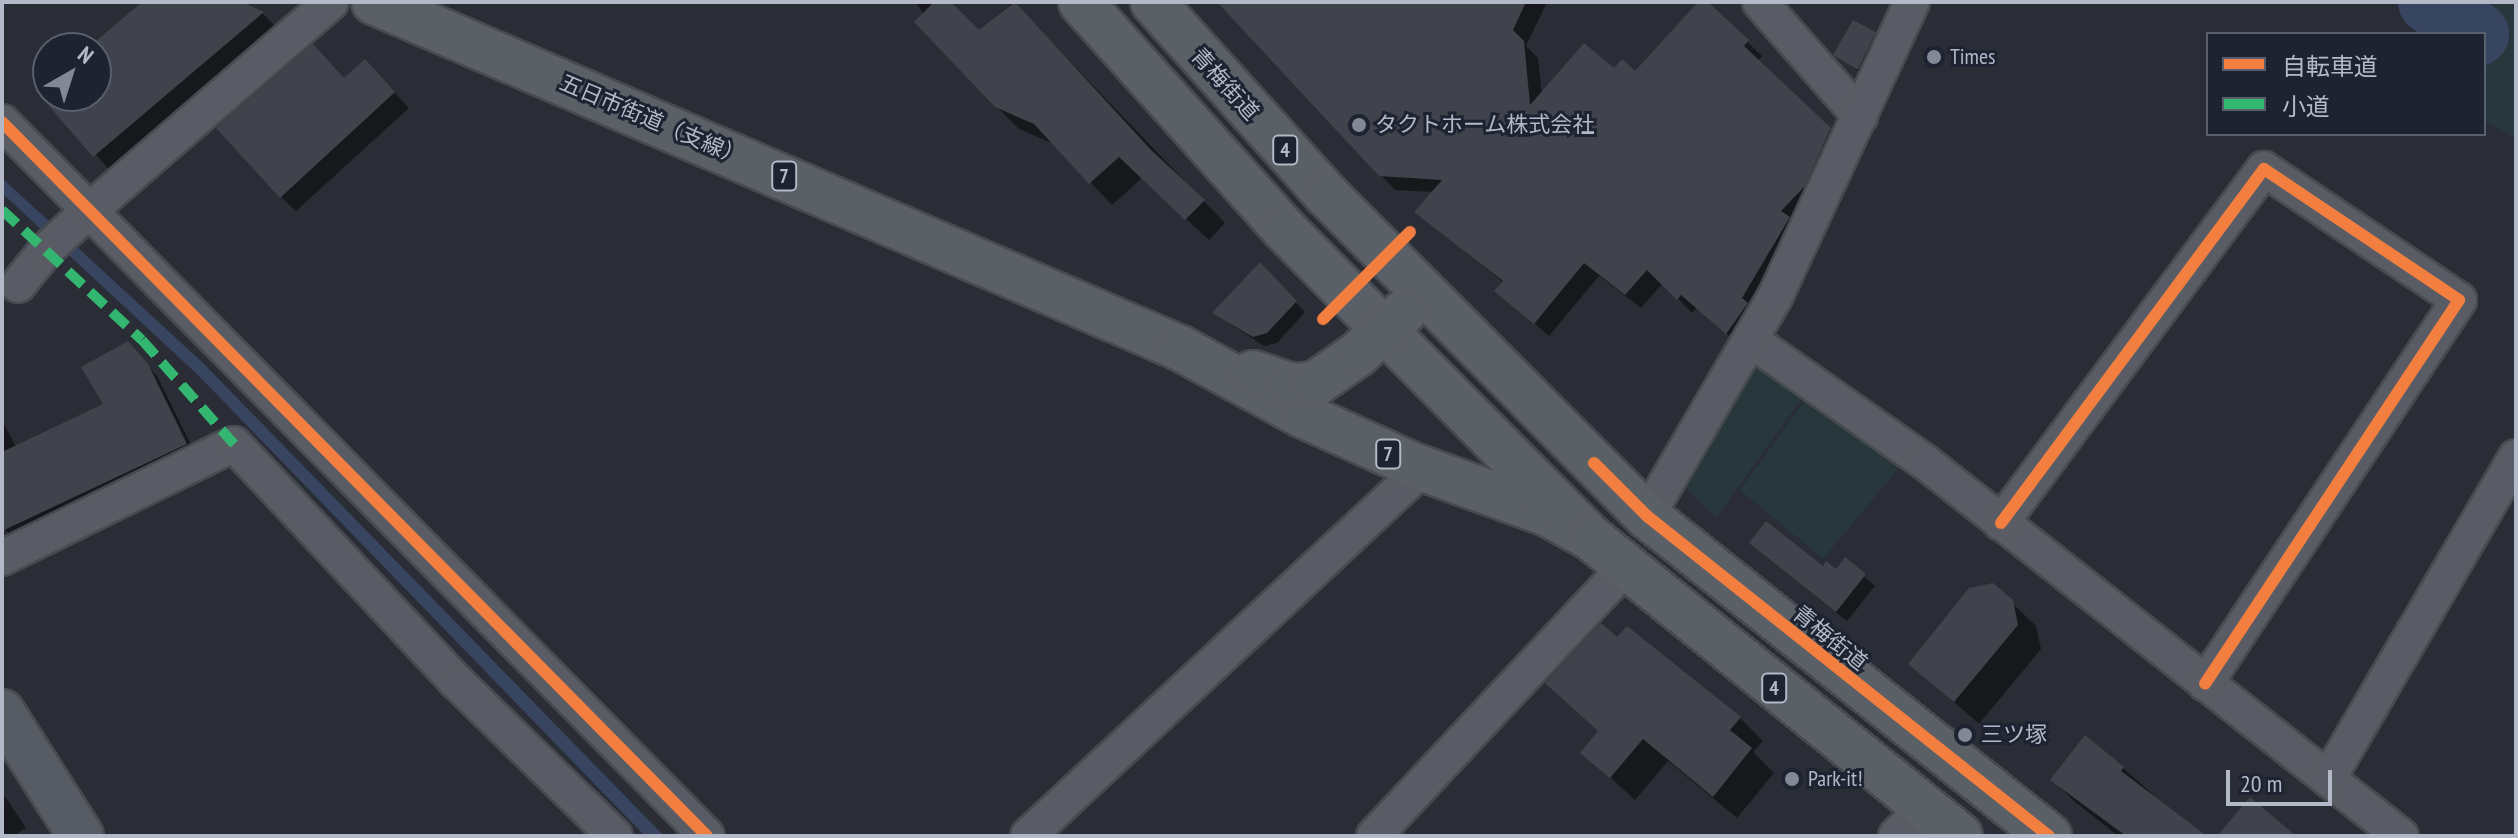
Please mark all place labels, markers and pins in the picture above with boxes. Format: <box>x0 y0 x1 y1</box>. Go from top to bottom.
place label: Times <box>1950 44 1995 70</box>
marker: Times <box>1925 48 1943 66</box>
place label: タクトホーム株式会社 <box>1375 112 1595 138</box>
marker: タクトホーム株式会社 <box>1350 116 1368 134</box>
place label: 三ツ塚 <box>1981 722 2047 748</box>
marker: 三ツ塚 <box>1956 726 1974 744</box>
place label: Park-it! <box>1808 766 1863 792</box>
marker: Park-it! <box>1783 770 1801 788</box>

